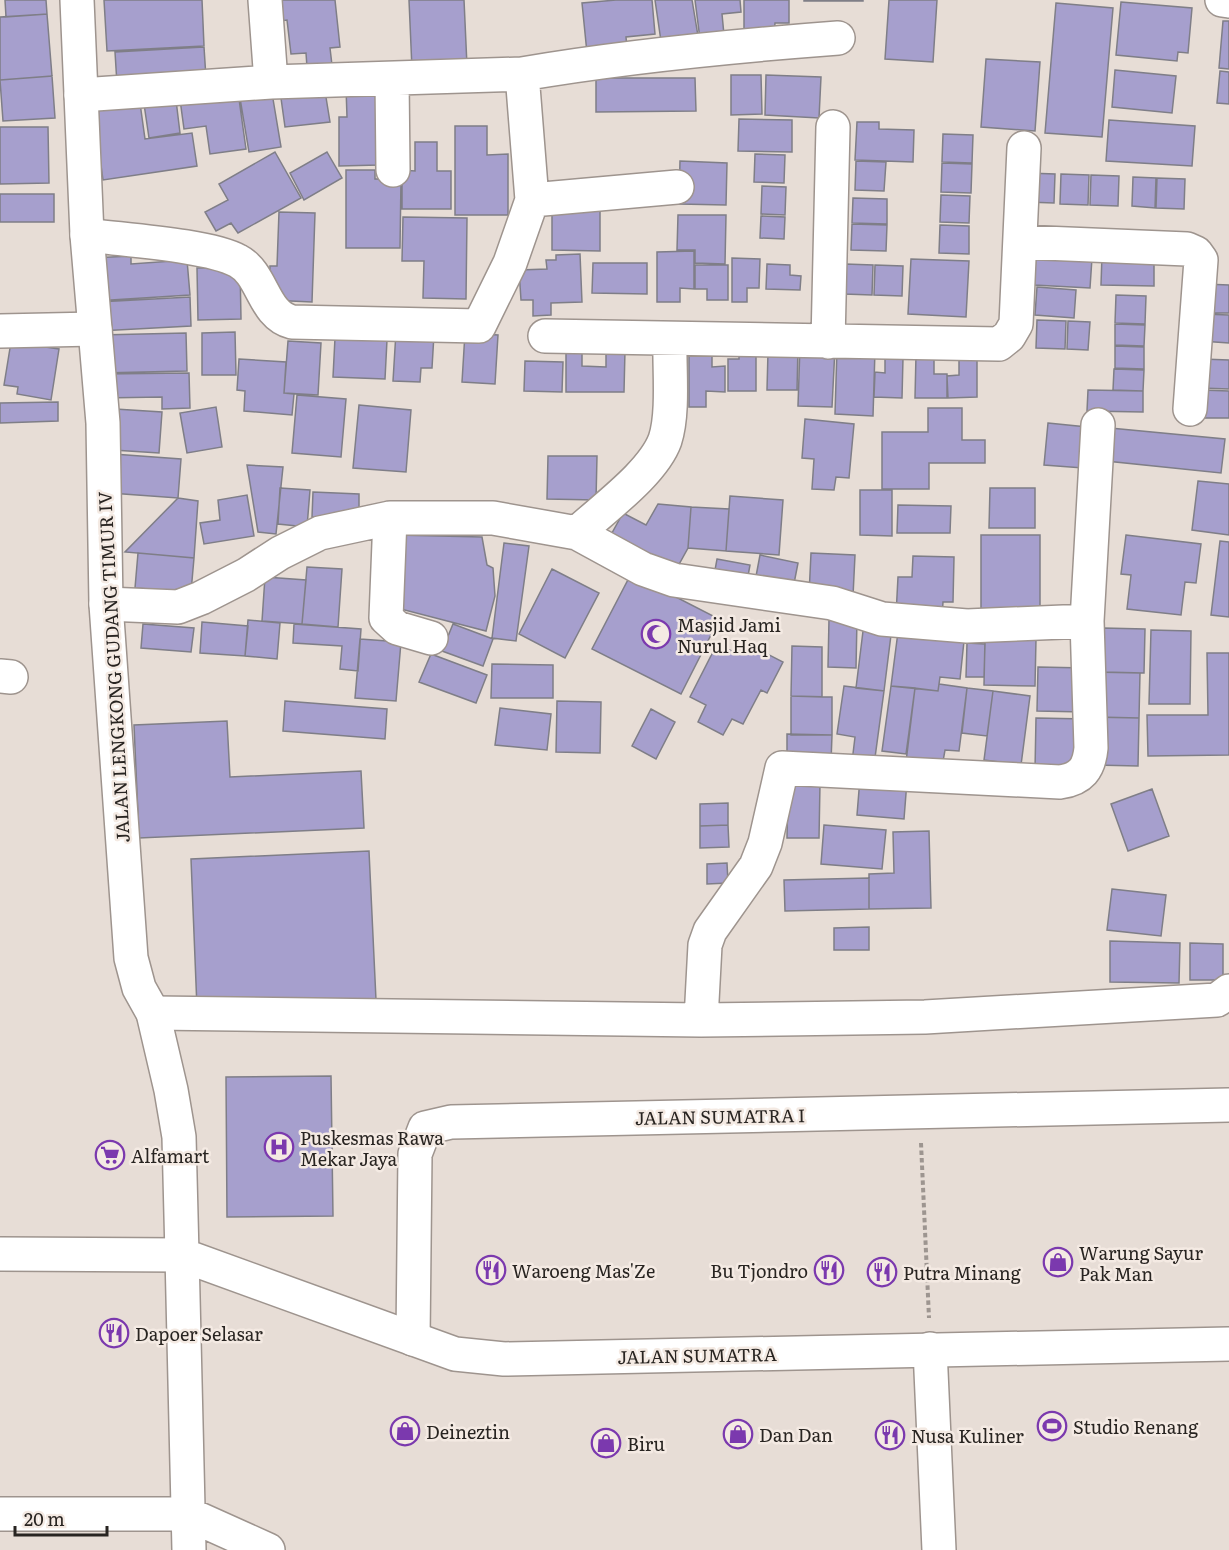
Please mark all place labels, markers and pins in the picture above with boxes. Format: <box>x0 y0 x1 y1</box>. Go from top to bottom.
place label: Masjid Jami Nurul Haq <box>677 611 781 659</box>
mosque icon: Masjid Jami Nurul Haq <box>640 618 672 650</box>
place label: Puskesmas Rawa Mekar Jaya <box>300 1124 444 1172</box>
hospital icon: Puskesmas Rawa Mekar Jaya <box>263 1131 295 1163</box>
supermarket icon: Alfamart <box>94 1139 126 1171</box>
place label: Alfamart <box>131 1142 210 1169</box>
place label: Warung Sayur Pak Man <box>1079 1239 1203 1287</box>
shop icon: Warung Sayur Pak Man <box>1042 1246 1074 1278</box>
restaurant icon: Waroeng Mas'Ze <box>475 1254 507 1286</box>
restaurant icon: Bu Tjondro <box>813 1254 845 1286</box>
restaurant icon: Putra Minang <box>866 1256 898 1288</box>
place label: Waroeng Mas'Ze <box>512 1257 655 1284</box>
place label: Bu Tjondro <box>710 1257 808 1284</box>
place label: Putra Minang <box>903 1259 1022 1286</box>
restaurant icon: Dapoer Selasar <box>98 1317 130 1349</box>
place label: Dapoer Selasar <box>135 1320 263 1347</box>
sports icon: Studio Renang <box>1036 1410 1068 1442</box>
place label: Studio Renang <box>1073 1413 1199 1440</box>
shop icon: Deineztin <box>389 1415 421 1447</box>
place label: Deineztin <box>426 1418 510 1445</box>
shop icon: Dan Dan <box>722 1418 754 1450</box>
restaurant icon: Nusa Kuliner <box>874 1419 906 1451</box>
place label: Dan Dan <box>759 1421 833 1448</box>
place label: Nusa Kuliner <box>911 1422 1024 1449</box>
shop icon: Biru <box>590 1427 622 1459</box>
place label: Biru <box>627 1430 665 1457</box>

